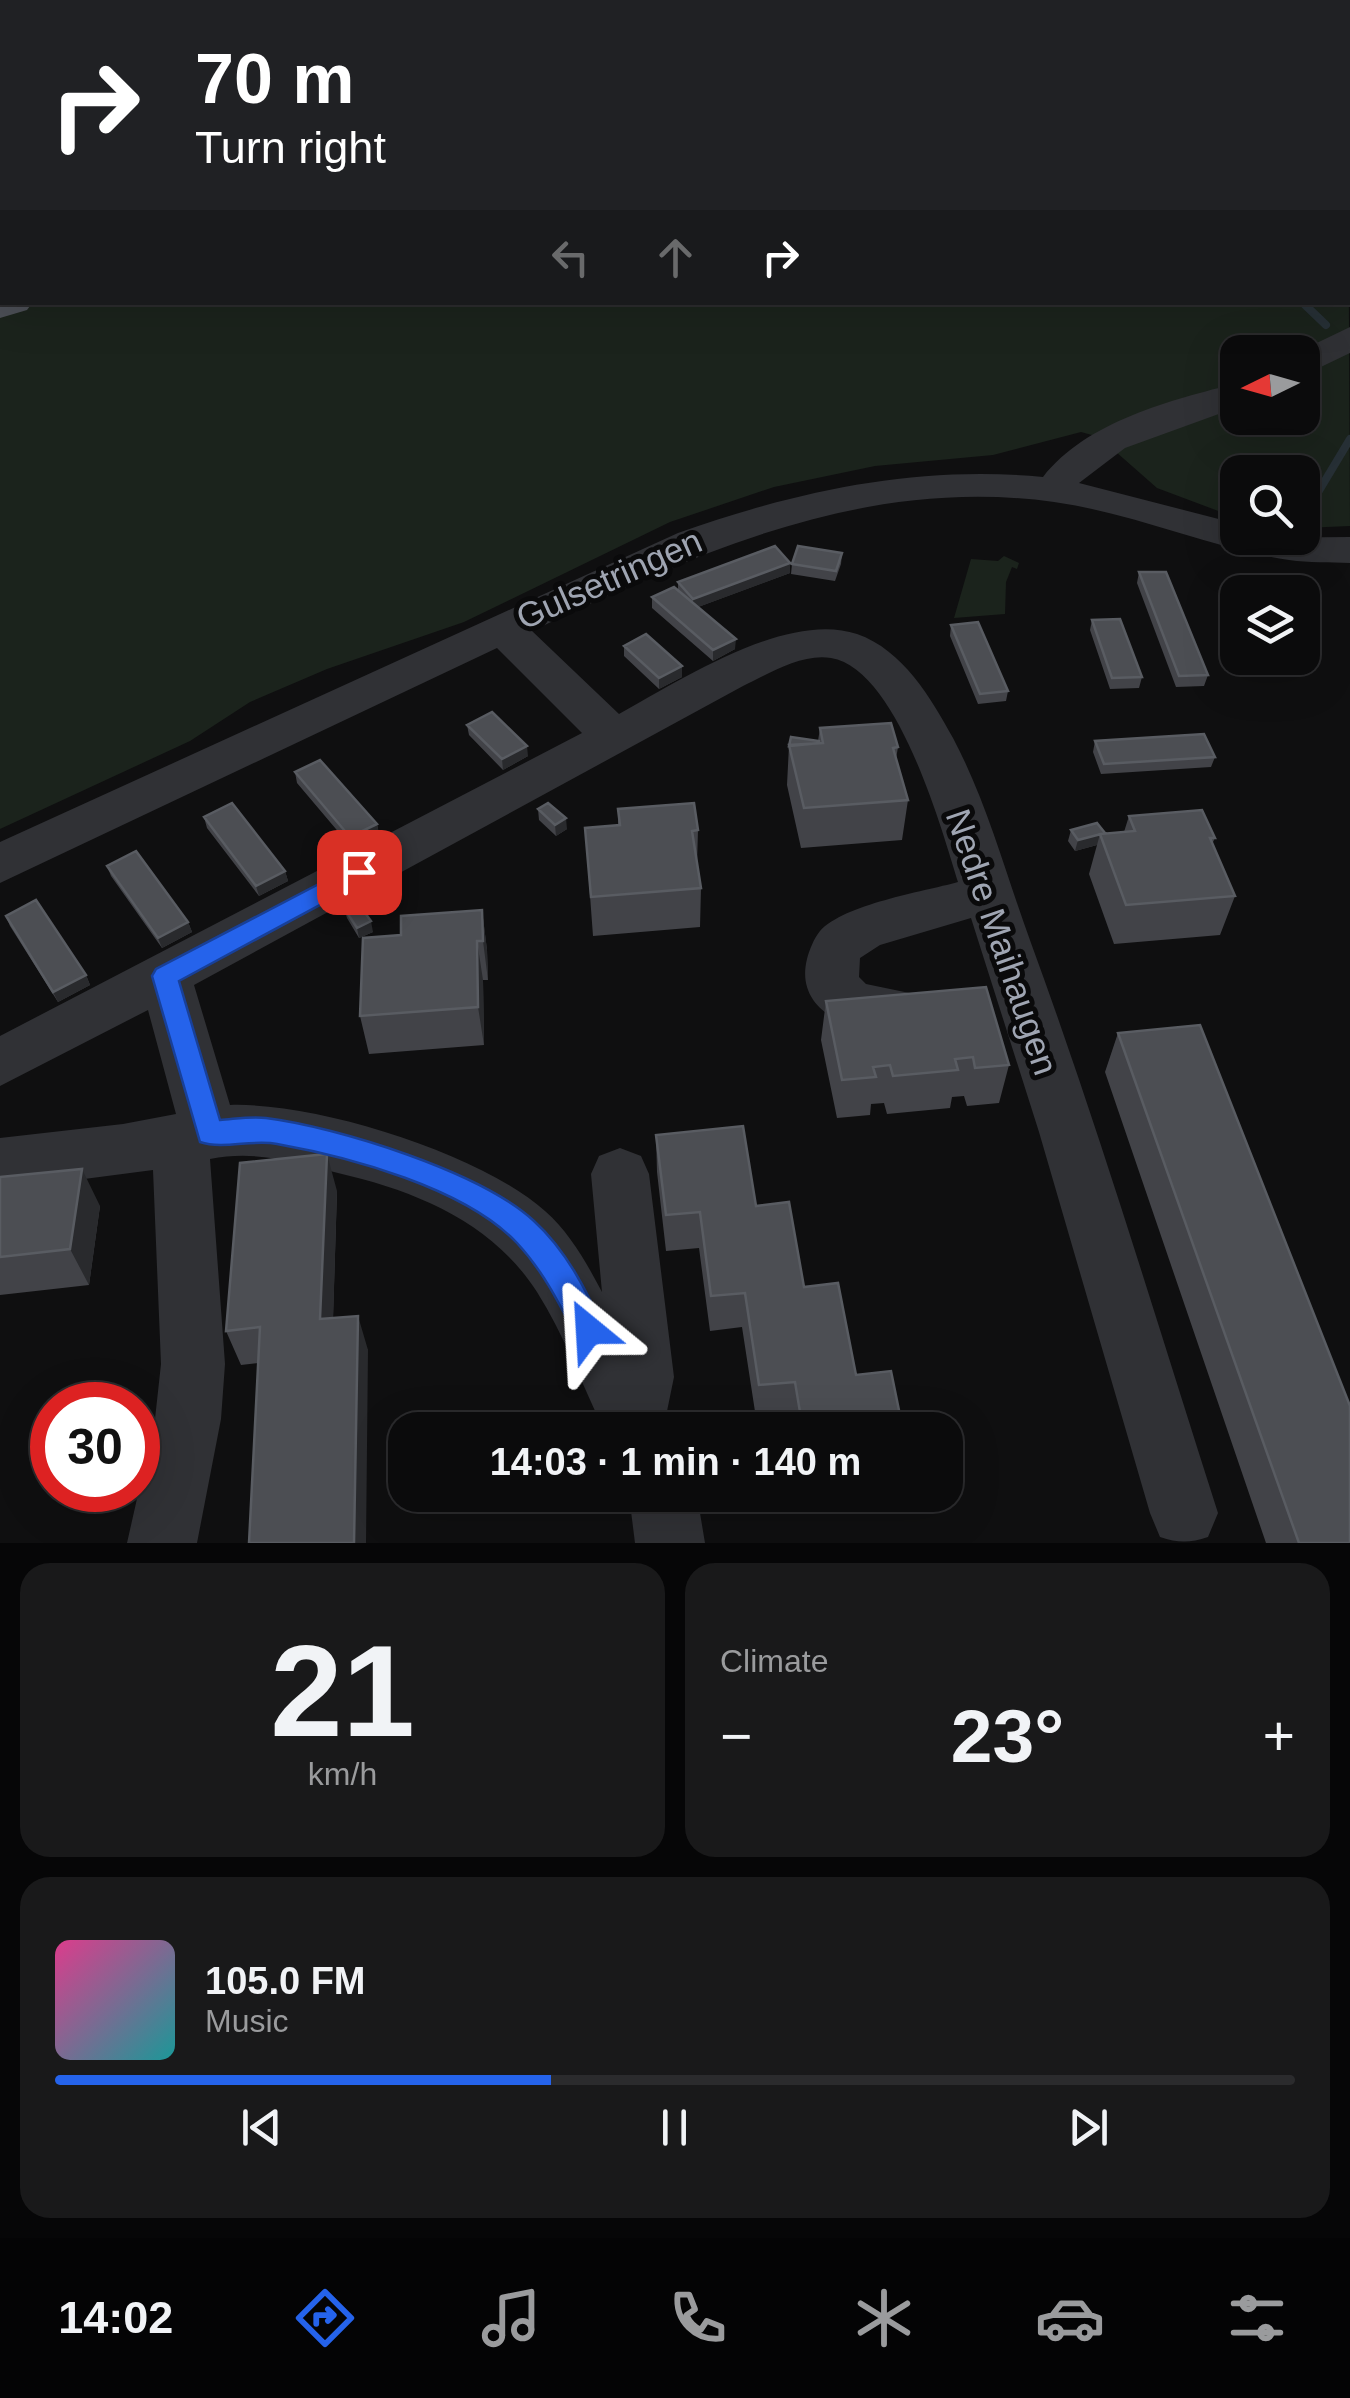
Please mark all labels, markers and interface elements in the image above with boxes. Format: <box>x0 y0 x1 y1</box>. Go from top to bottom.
icon: right <box>30 40 160 170</box>
text: 70 m <box>195 40 355 118</box>
text: Turn right <box>195 122 386 173</box>
icon: left <box>543 230 598 285</box>
icon: ahead <box>648 230 703 285</box>
icon: right <box>753 230 808 285</box>
north arrow <box>1220 335 1320 435</box>
map controls <box>1220 335 1320 675</box>
button: search <box>1220 455 1320 555</box>
street label: Gulsetringen <box>510 520 707 637</box>
button: layers <box>1220 575 1320 675</box>
street label: Nedre Maihaugen <box>939 804 1066 1080</box>
pin <box>317 830 402 915</box>
icon: arrive <box>332 845 387 900</box>
position arrow <box>537 1278 641 1382</box>
speed limit sign: 30 <box>30 1382 160 1512</box>
text: 14:03 · 1 min · 140 m <box>490 1441 861 1483</box>
text: 21 <box>270 1618 415 1764</box>
text: Climate <box>720 1643 828 1679</box>
text: 23° <box>951 1694 1064 1778</box>
text: − <box>720 1705 752 1767</box>
text: + <box>1263 1705 1295 1767</box>
text: km/h <box>308 1756 377 1792</box>
text: 105.0 FM <box>205 1960 366 2002</box>
text: Music <box>205 2003 289 2039</box>
icon: previous <box>234 2100 289 2155</box>
icon: pause <box>647 2100 702 2155</box>
icon: next <box>1061 2100 1116 2155</box>
icon: directions <box>290 2283 360 2353</box>
icon: music <box>476 2283 546 2353</box>
icon: phone <box>663 2283 733 2353</box>
icon: climate <box>849 2283 919 2353</box>
icon: car <box>1035 2283 1105 2353</box>
icon: filters <box>1222 2283 1292 2353</box>
text: 14:02 <box>58 2292 173 2343</box>

